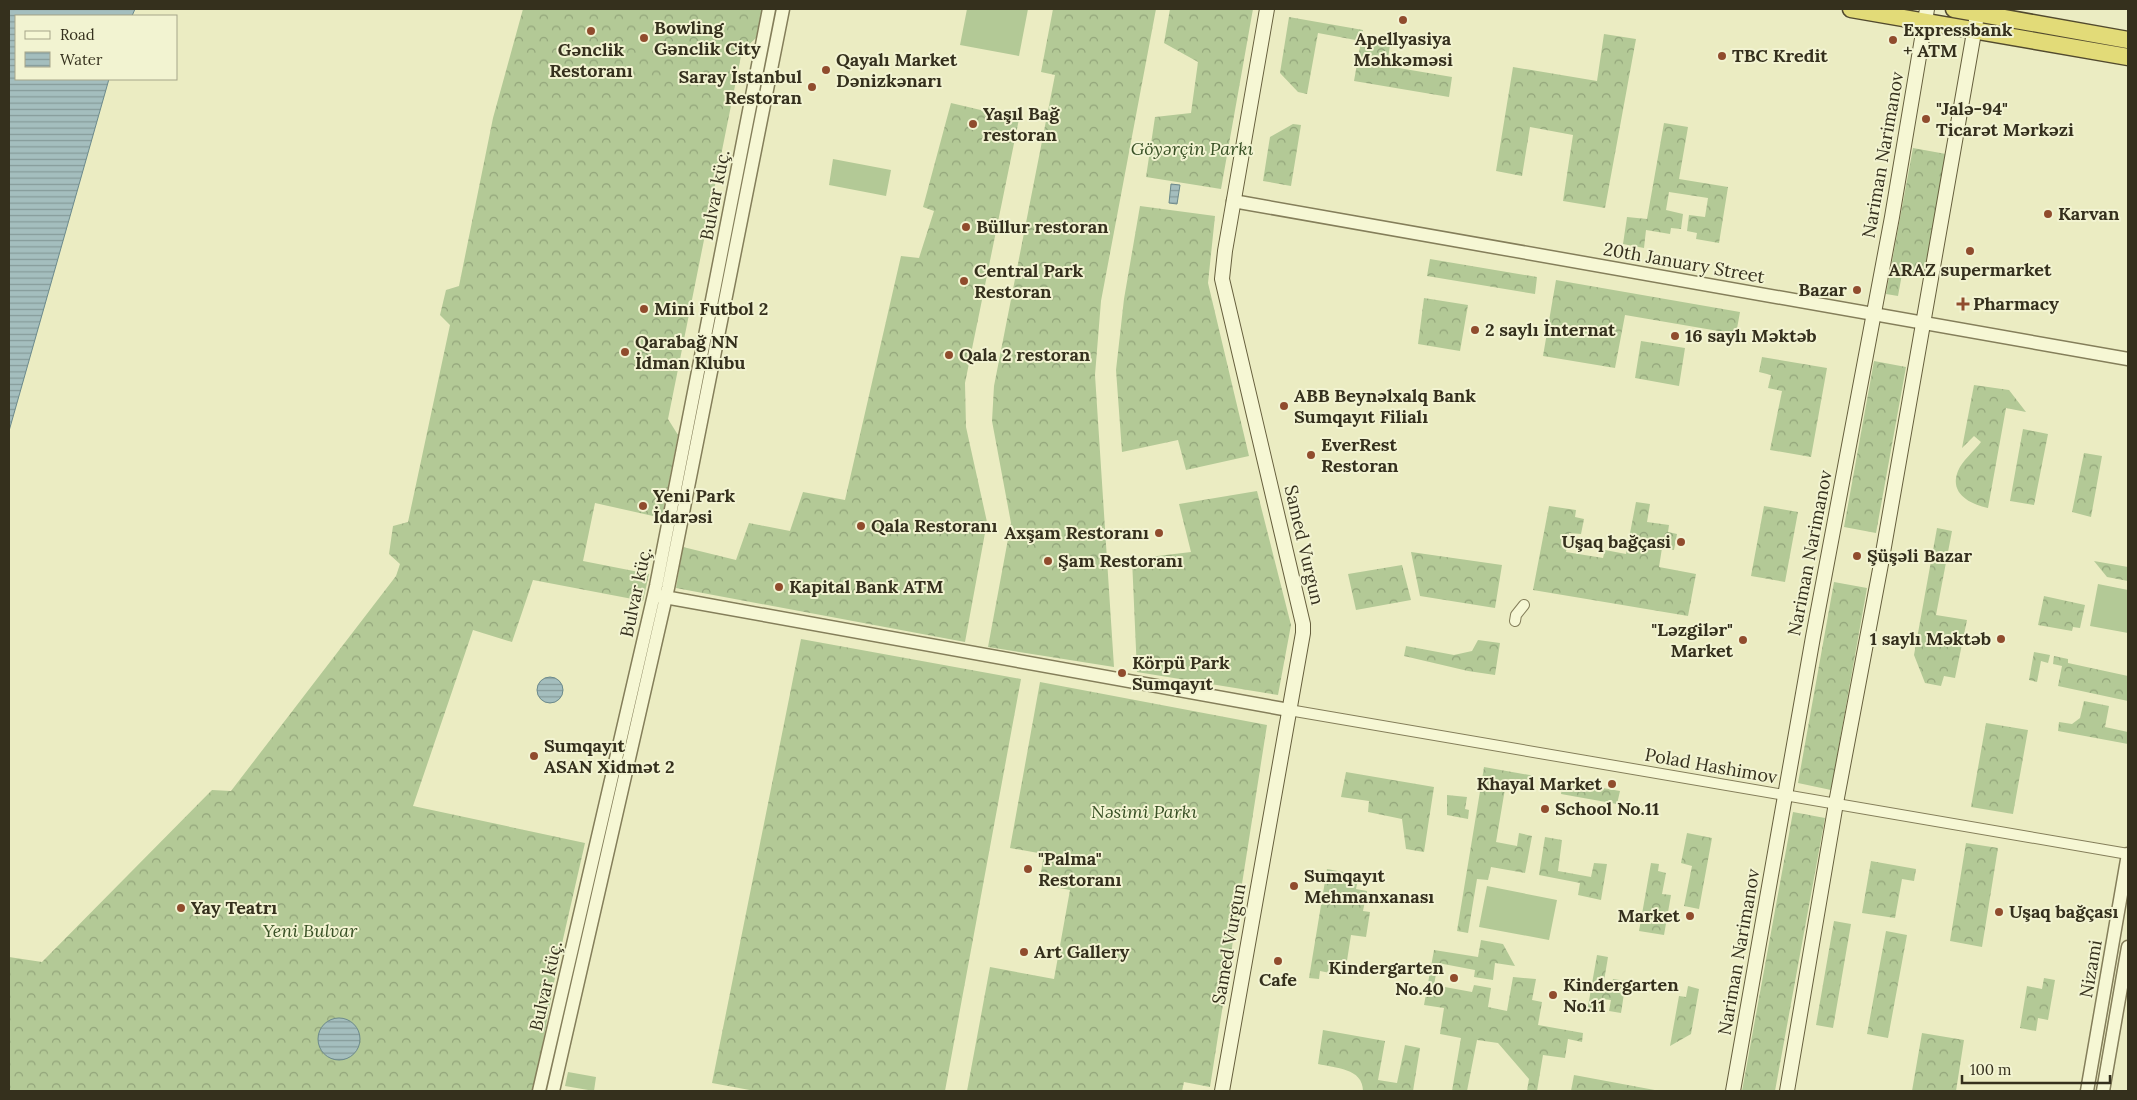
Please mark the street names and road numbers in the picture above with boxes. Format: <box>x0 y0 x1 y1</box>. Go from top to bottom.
street label: Nariman Narimanov <box>1857 69 1909 240</box>
street label: Bulvar küç. <box>694 148 735 242</box>
street label: 20th January Street <box>1602 237 1767 288</box>
street label: Nariman Narimanov <box>1782 467 1837 638</box>
street label: Samed Vurgun <box>1280 483 1329 607</box>
street label: Bulvar küç. <box>615 545 656 639</box>
street label: Polad Hashimov <box>1643 743 1780 789</box>
street label: Nariman Narimanov <box>1713 866 1765 1037</box>
street label: Samed Vurgun <box>1207 882 1250 1006</box>
street label: Nizami <box>2074 938 2107 1000</box>
street label: Bulvar küç. <box>524 939 567 1033</box>

